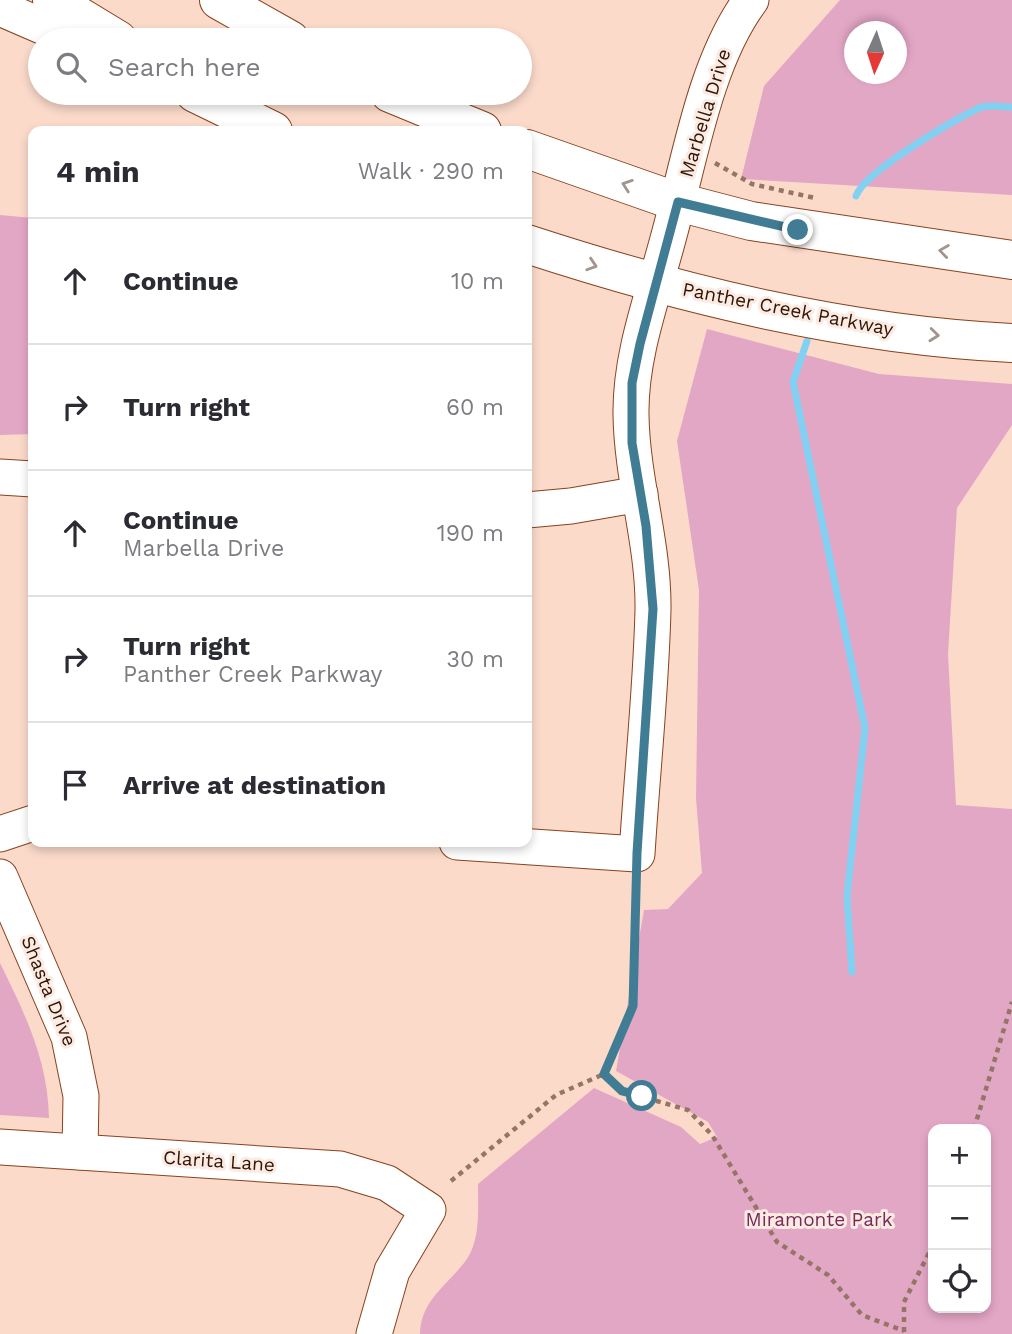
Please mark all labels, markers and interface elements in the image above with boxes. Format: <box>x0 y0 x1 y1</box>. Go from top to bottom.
north arrow <box>844 21 907 84</box>
search box <box>28 28 532 105</box>
street label: Marbella Drive <box>675 46 735 180</box>
icon: search <box>52 48 90 86</box>
text: Search here <box>108 52 260 82</box>
text: 4 min <box>56 154 140 189</box>
text: Walk · 290 m <box>358 158 504 185</box>
one-way arrow <box>621 179 633 193</box>
route end <box>782 214 813 245</box>
one-way arrow <box>939 243 950 258</box>
one-way arrow <box>585 257 597 272</box>
icon: ahead <box>56 262 94 300</box>
text: Continue <box>123 266 239 296</box>
text: 10 m <box>451 268 504 295</box>
street label: Panther Creek Parkway <box>681 277 896 341</box>
one-way arrow <box>929 327 940 342</box>
icon: right <box>56 388 94 426</box>
text: Turn right <box>123 392 250 422</box>
text: 60 m <box>446 394 504 421</box>
text: Continue <box>123 505 239 535</box>
icon: ahead <box>56 514 94 552</box>
text: 190 m <box>437 520 504 547</box>
text: Marbella Drive <box>123 535 284 562</box>
text: Turn right <box>123 631 250 661</box>
icon: right <box>56 640 94 678</box>
text: 30 m <box>447 646 504 673</box>
text: Panther Creek Parkway <box>123 661 382 688</box>
icon: arrive <box>56 766 94 804</box>
text: Arrive at destination <box>123 770 386 800</box>
street label: Shasta Drive <box>16 933 82 1049</box>
route start <box>626 1080 657 1111</box>
map controls <box>928 1124 991 1313</box>
button: + <box>928 1124 991 1187</box>
street label: Clarita Lane <box>162 1146 276 1176</box>
button: − <box>928 1187 991 1250</box>
park label: Miramonte Park <box>746 1208 893 1231</box>
button: locate <box>928 1250 991 1313</box>

